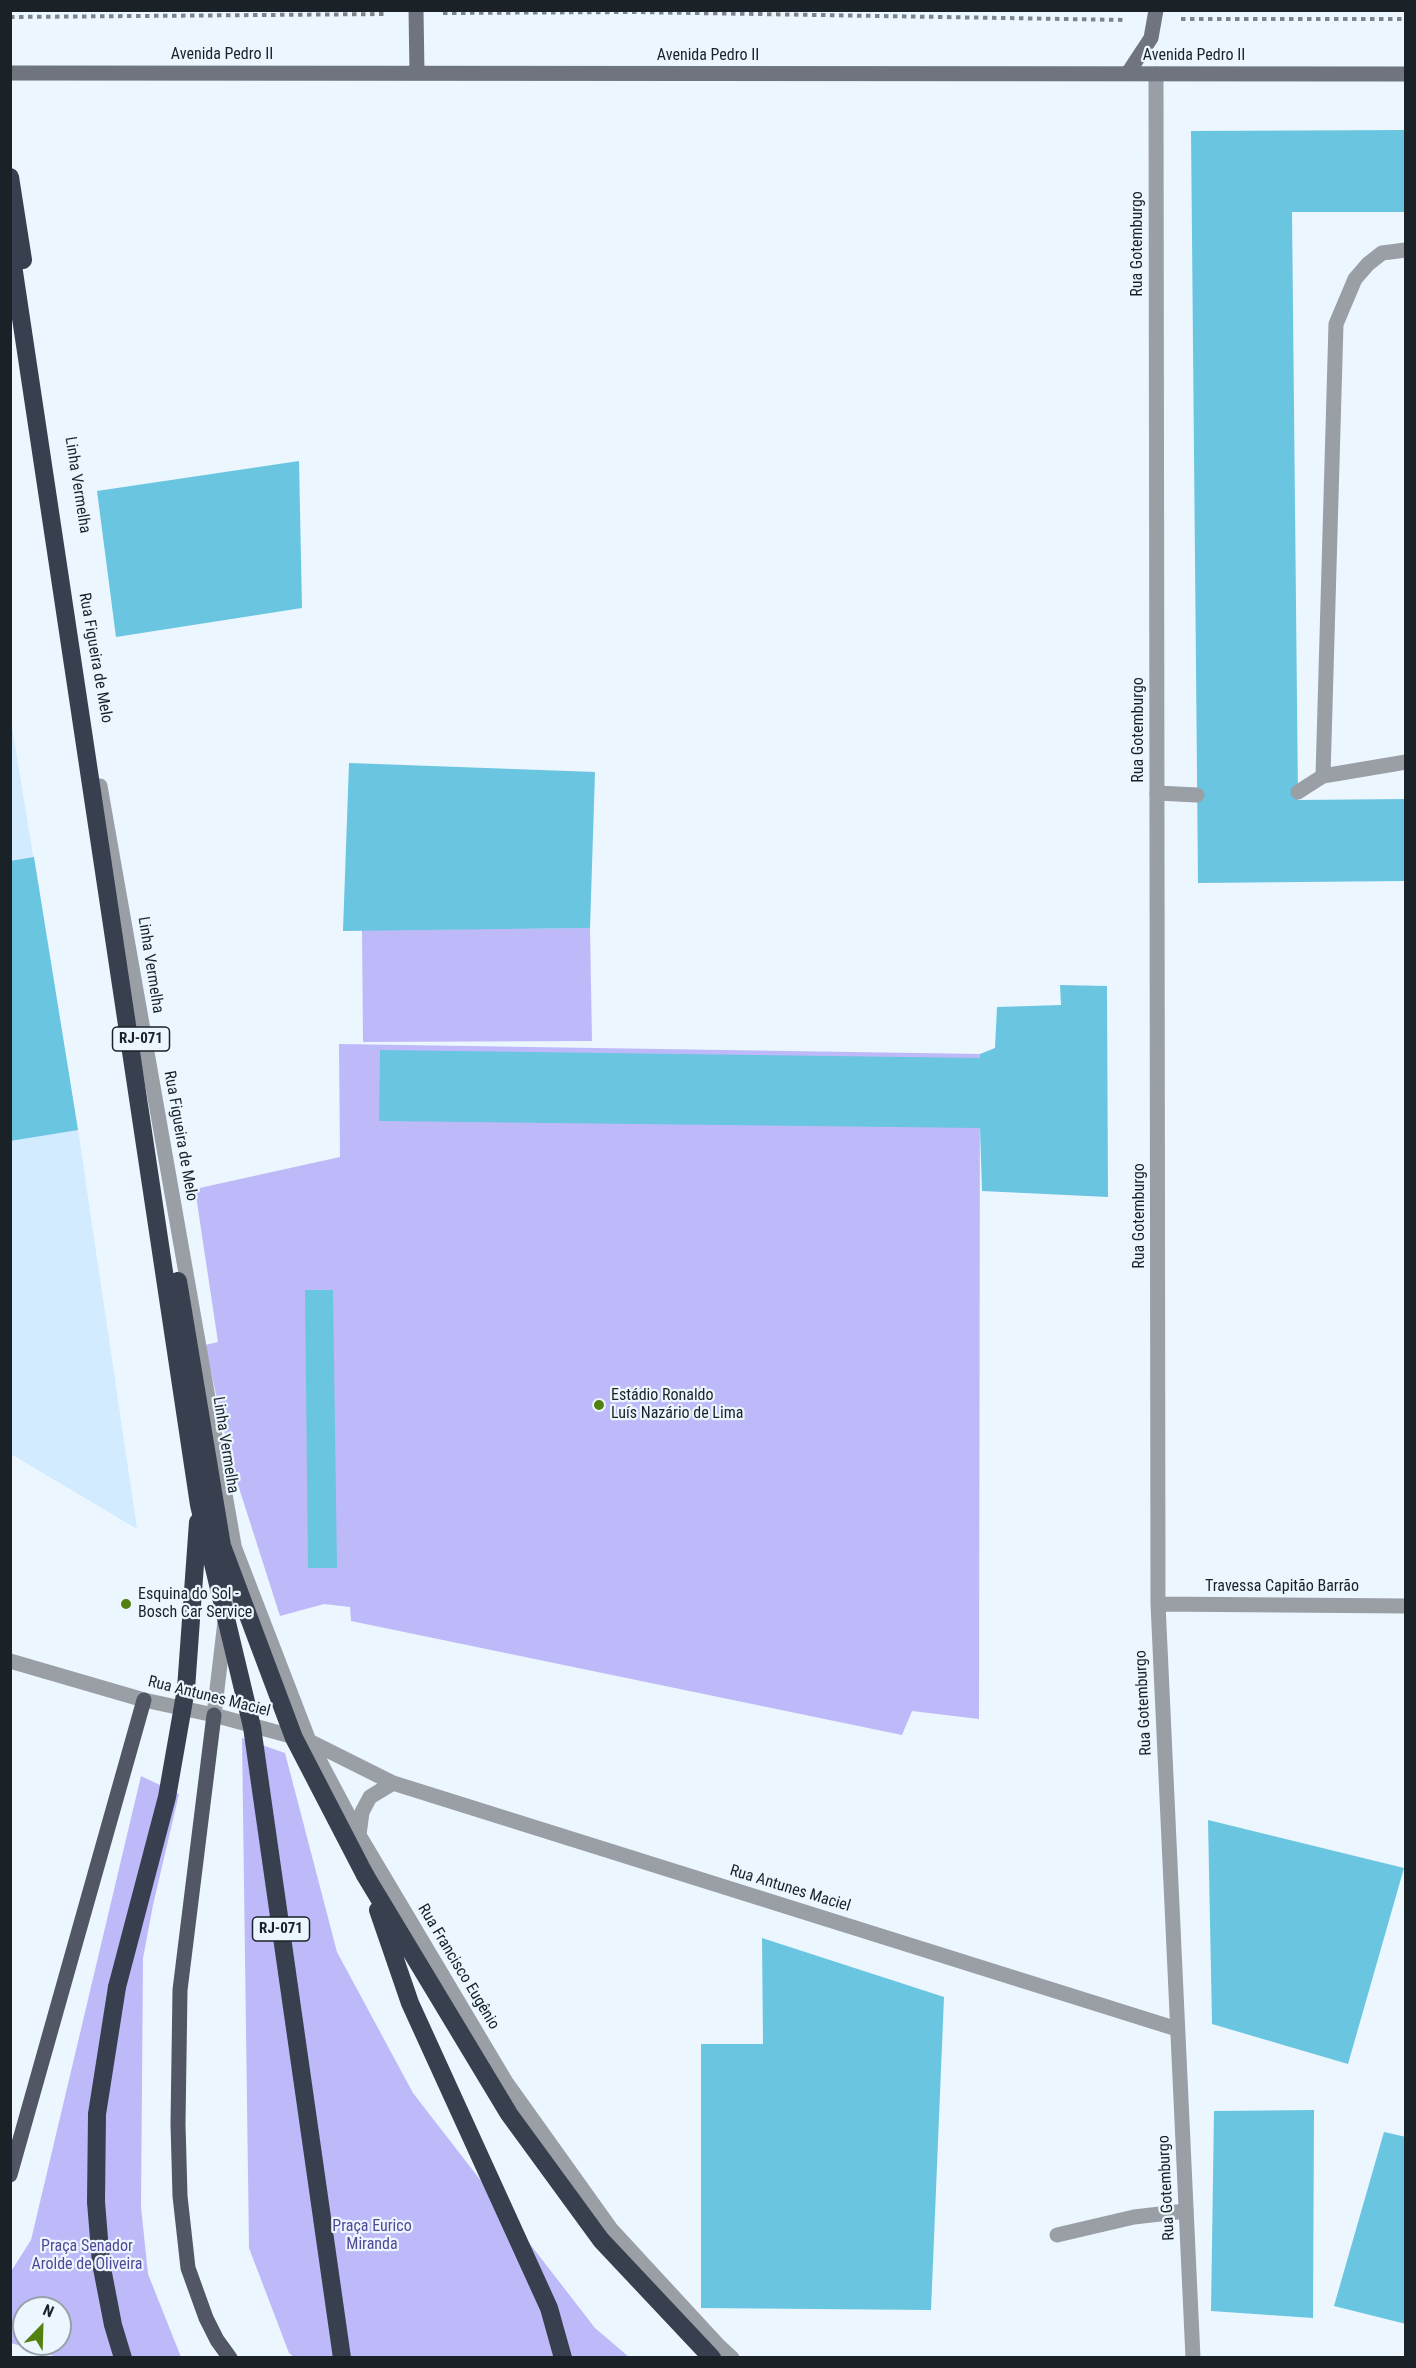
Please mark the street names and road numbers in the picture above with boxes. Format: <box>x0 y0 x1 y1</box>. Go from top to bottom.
street label: Avenida Pedro II <box>171 45 273 65</box>
street label: Avenida Pedro II <box>657 46 759 66</box>
street label: Avenida Pedro II <box>1143 46 1245 66</box>
street label: Rua Gotemburgo <box>1128 191 1148 297</box>
street label: Linha Vermelha <box>60 435 94 535</box>
street label: Rua Figueira de Melo <box>74 591 116 725</box>
street label: Rua Gotemburgo <box>1129 677 1149 783</box>
street label: Linha Vermelha <box>133 915 167 1015</box>
road number: RJ-071 <box>112 1027 170 1051</box>
street label: Rua Figueira de Melo <box>159 1069 201 1203</box>
street label: Rua Gotemburgo <box>1130 1163 1150 1269</box>
street label: Linha Vermelha <box>208 1395 242 1495</box>
street label: Travessa Capitão Barrão <box>1205 1577 1359 1597</box>
street label: Rua Gotemburgo <box>1132 1650 1156 1756</box>
street label: Rua Antunes Maciel <box>146 1673 272 1721</box>
street label: Rua Antunes Maciel <box>727 1862 853 1916</box>
street label: Rua Francisco Eugênio <box>413 1901 503 2033</box>
road number: RJ-071 <box>252 1917 310 1941</box>
street label: Rua Gotemburgo <box>1155 2135 1179 2241</box>

